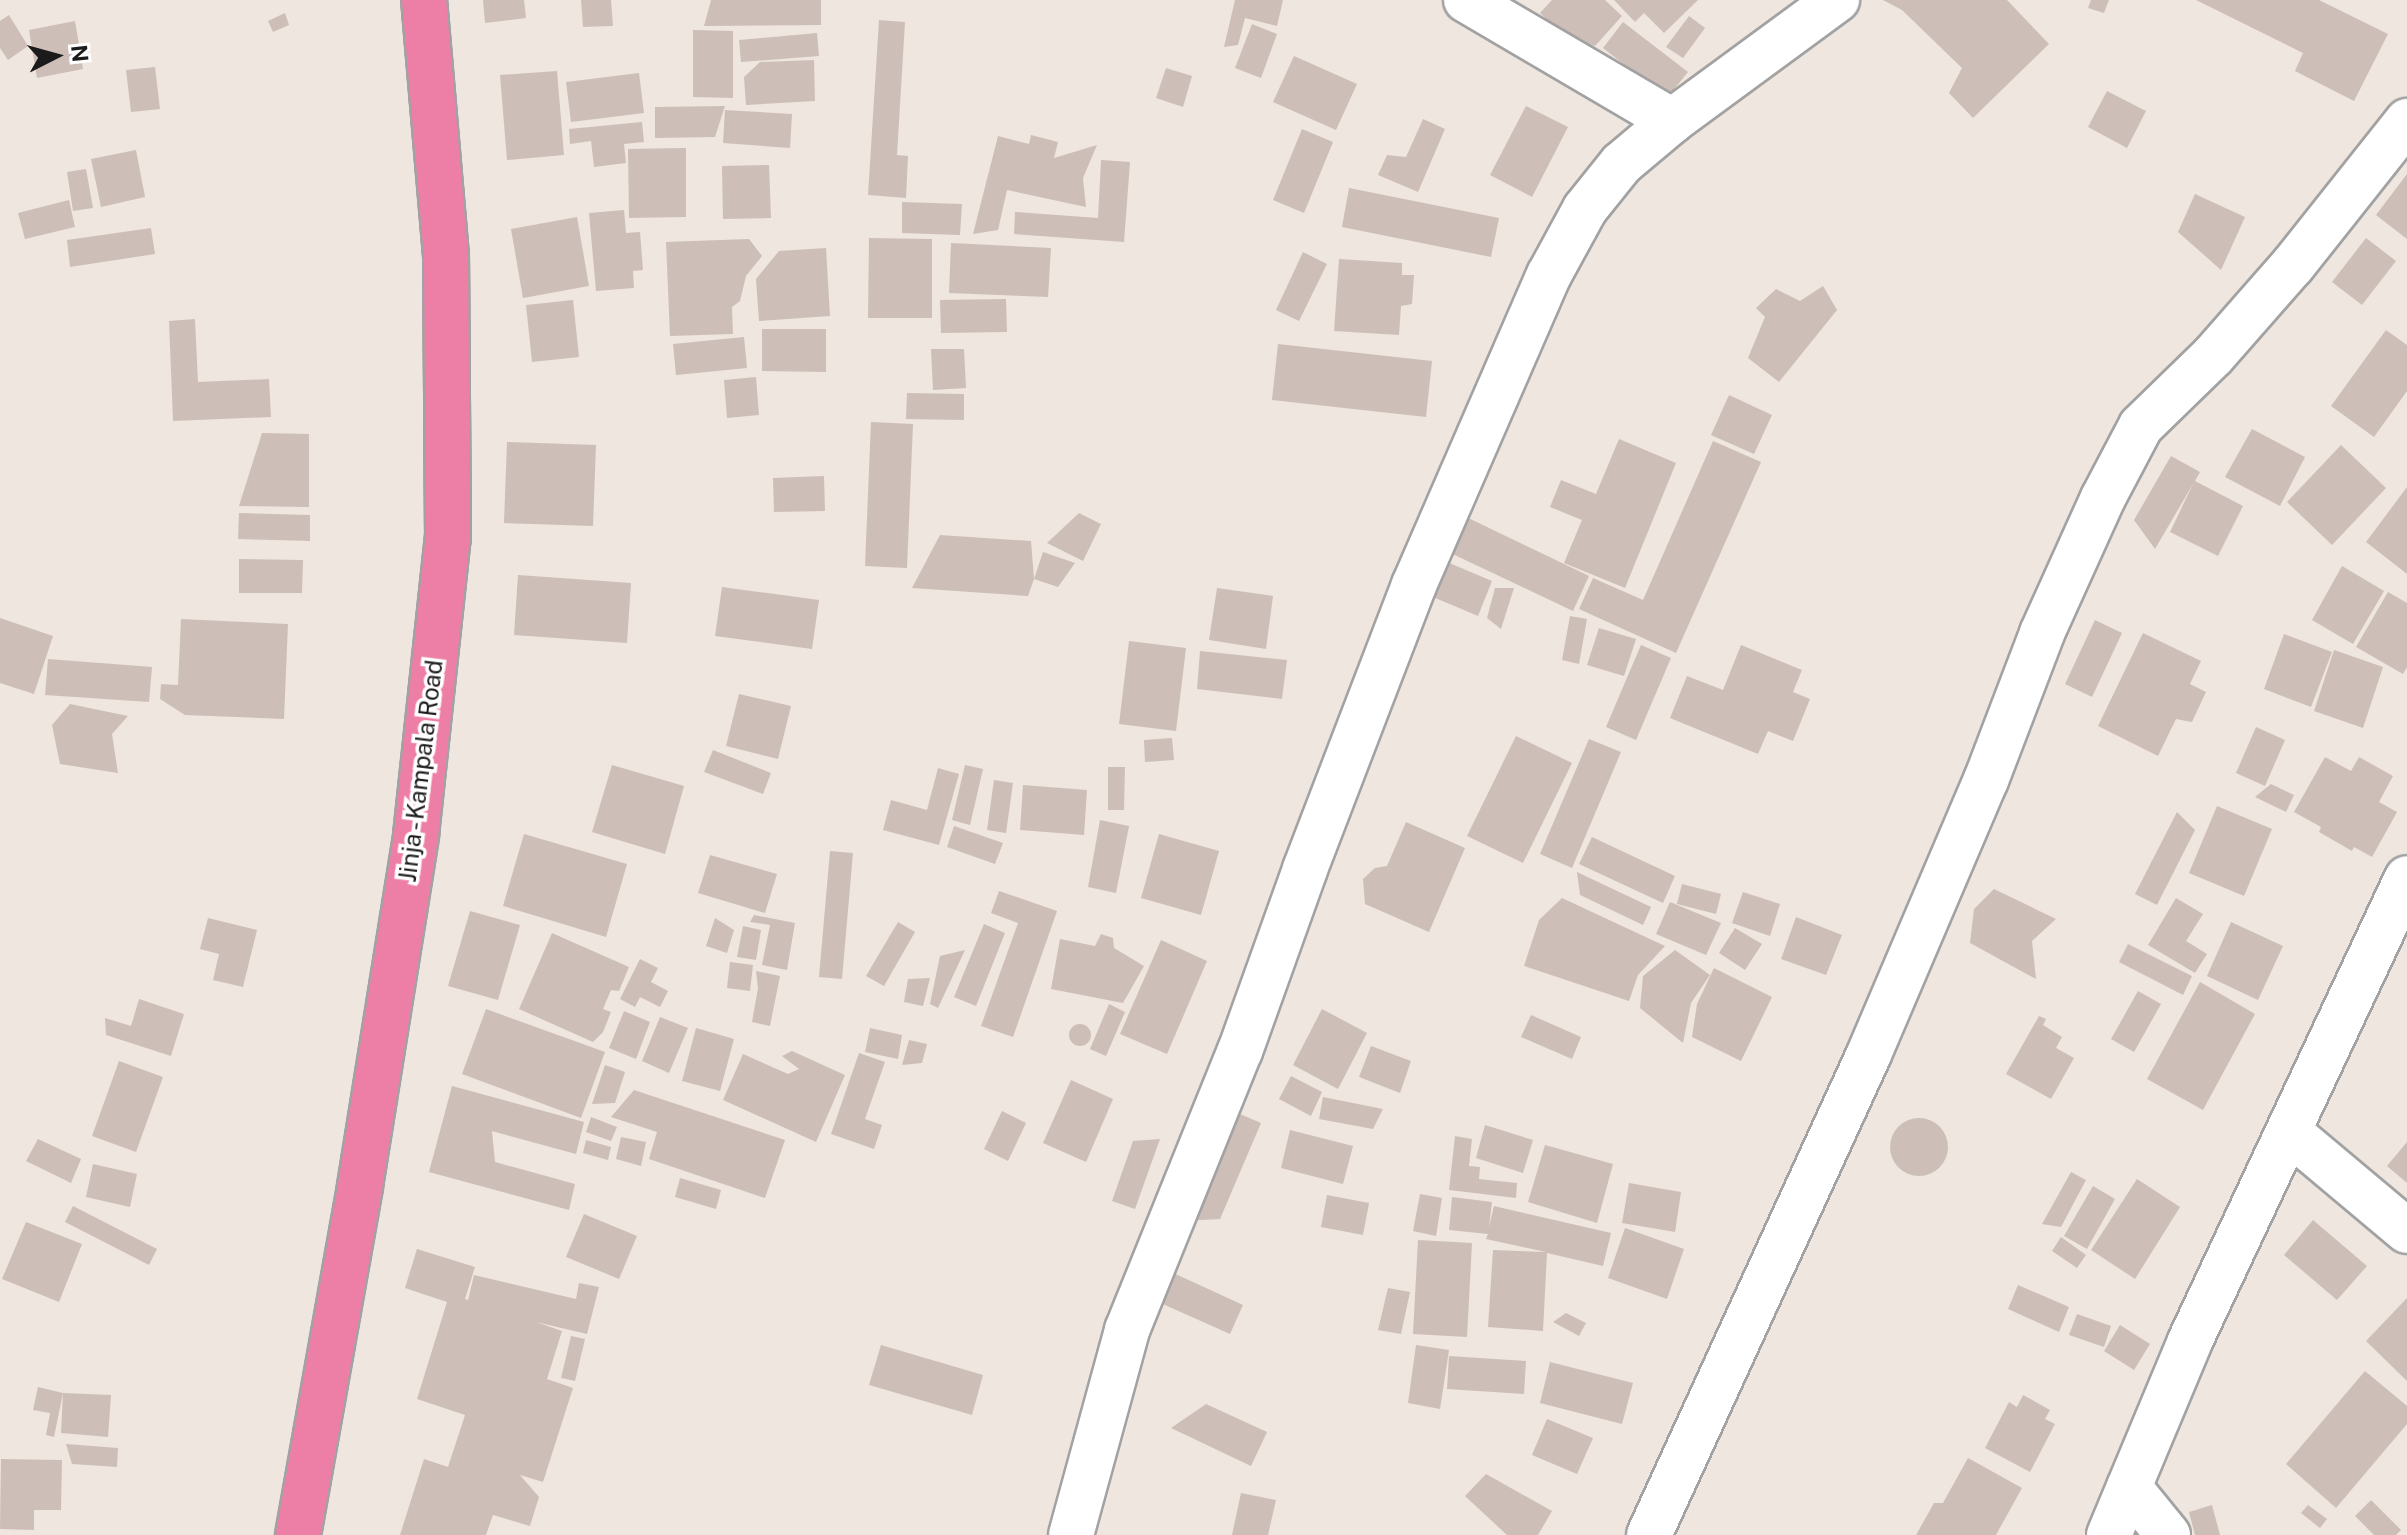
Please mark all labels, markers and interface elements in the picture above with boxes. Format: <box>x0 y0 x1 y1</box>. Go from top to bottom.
north arrow <box>16 16 96 96</box>
text: N <box>66 44 94 63</box>
street label: Jinja - Kampala Road <box>393 655 449 887</box>

